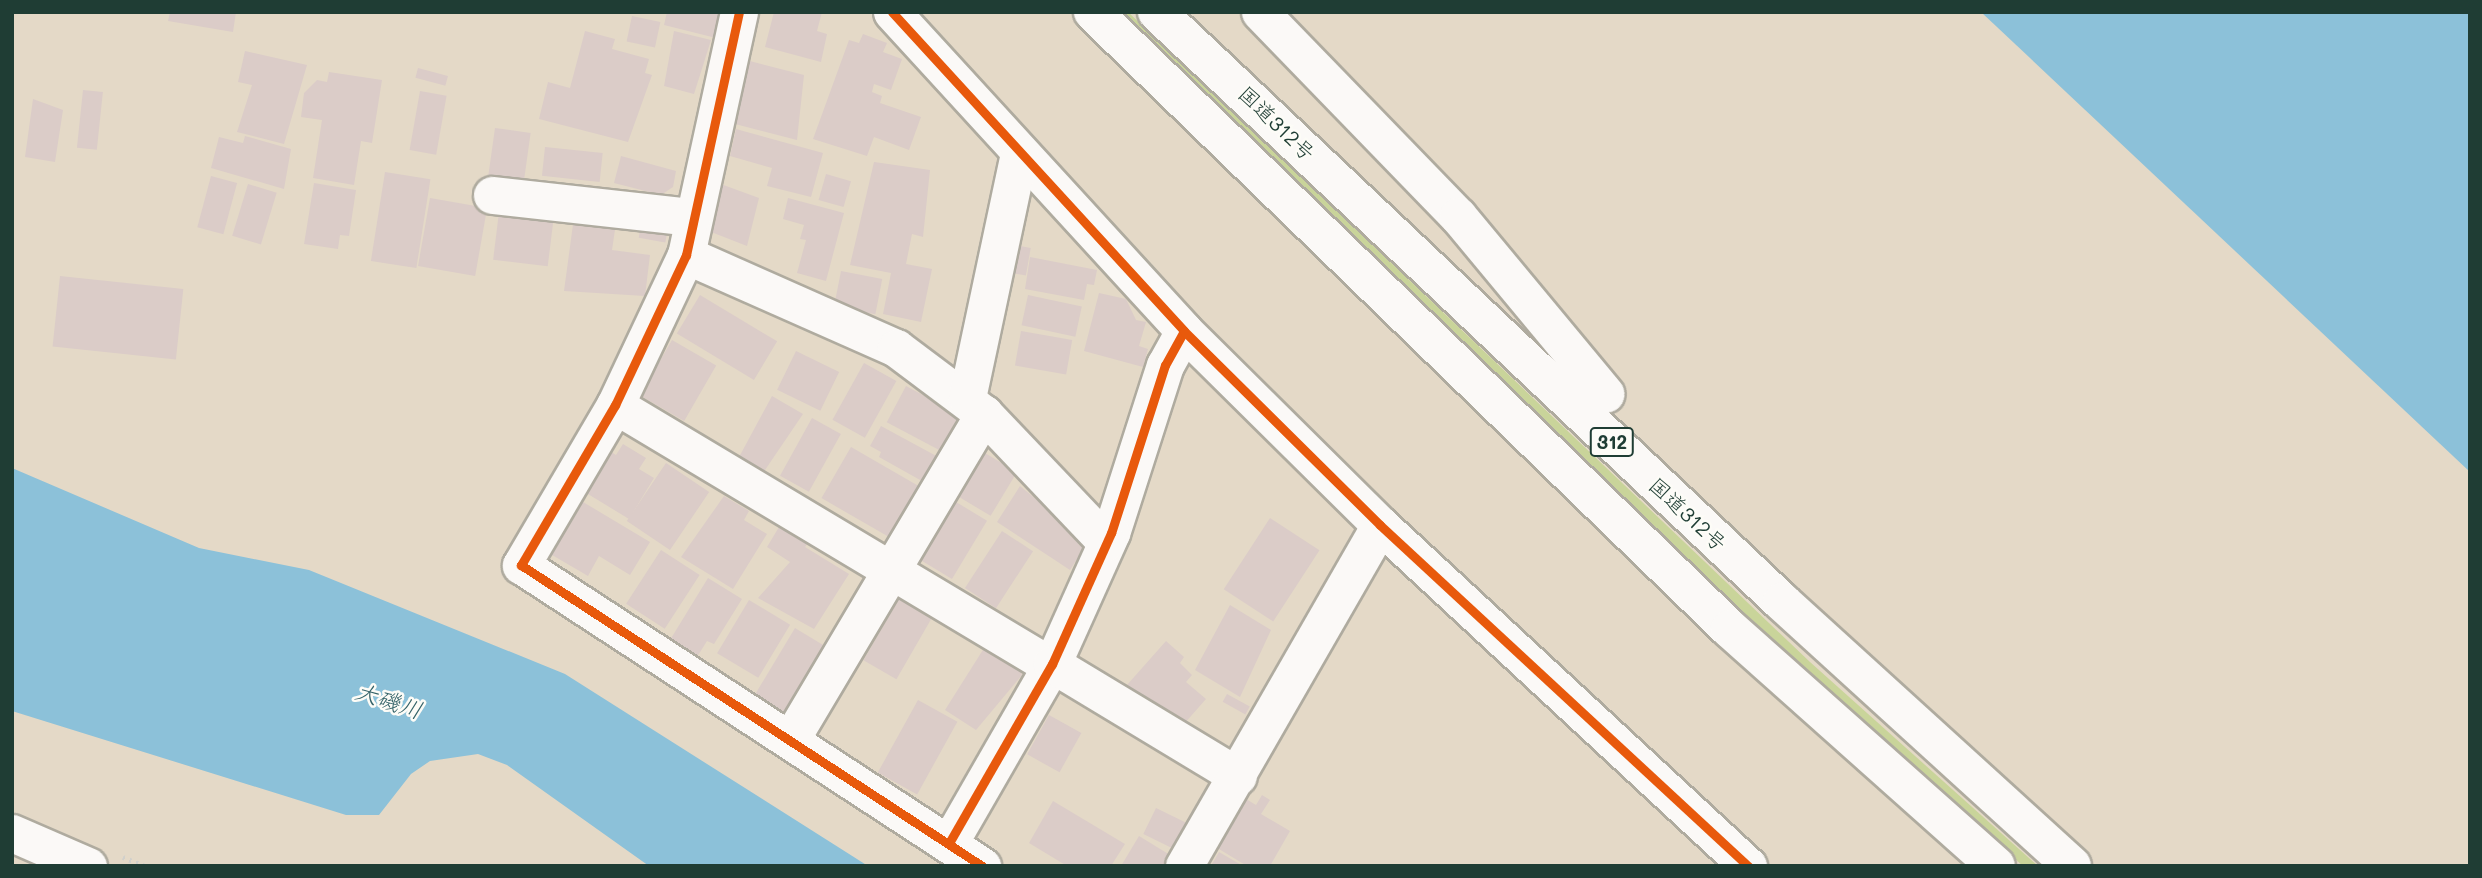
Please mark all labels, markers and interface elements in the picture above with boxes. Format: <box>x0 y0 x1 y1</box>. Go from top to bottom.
street label: 国道312号 <box>1234 80 1320 166</box>
road number: 312 <box>1589 426 1635 458</box>
street label: 国道312号 <box>1644 472 1732 556</box>
water label: 大磯川 <box>352 676 426 724</box>

